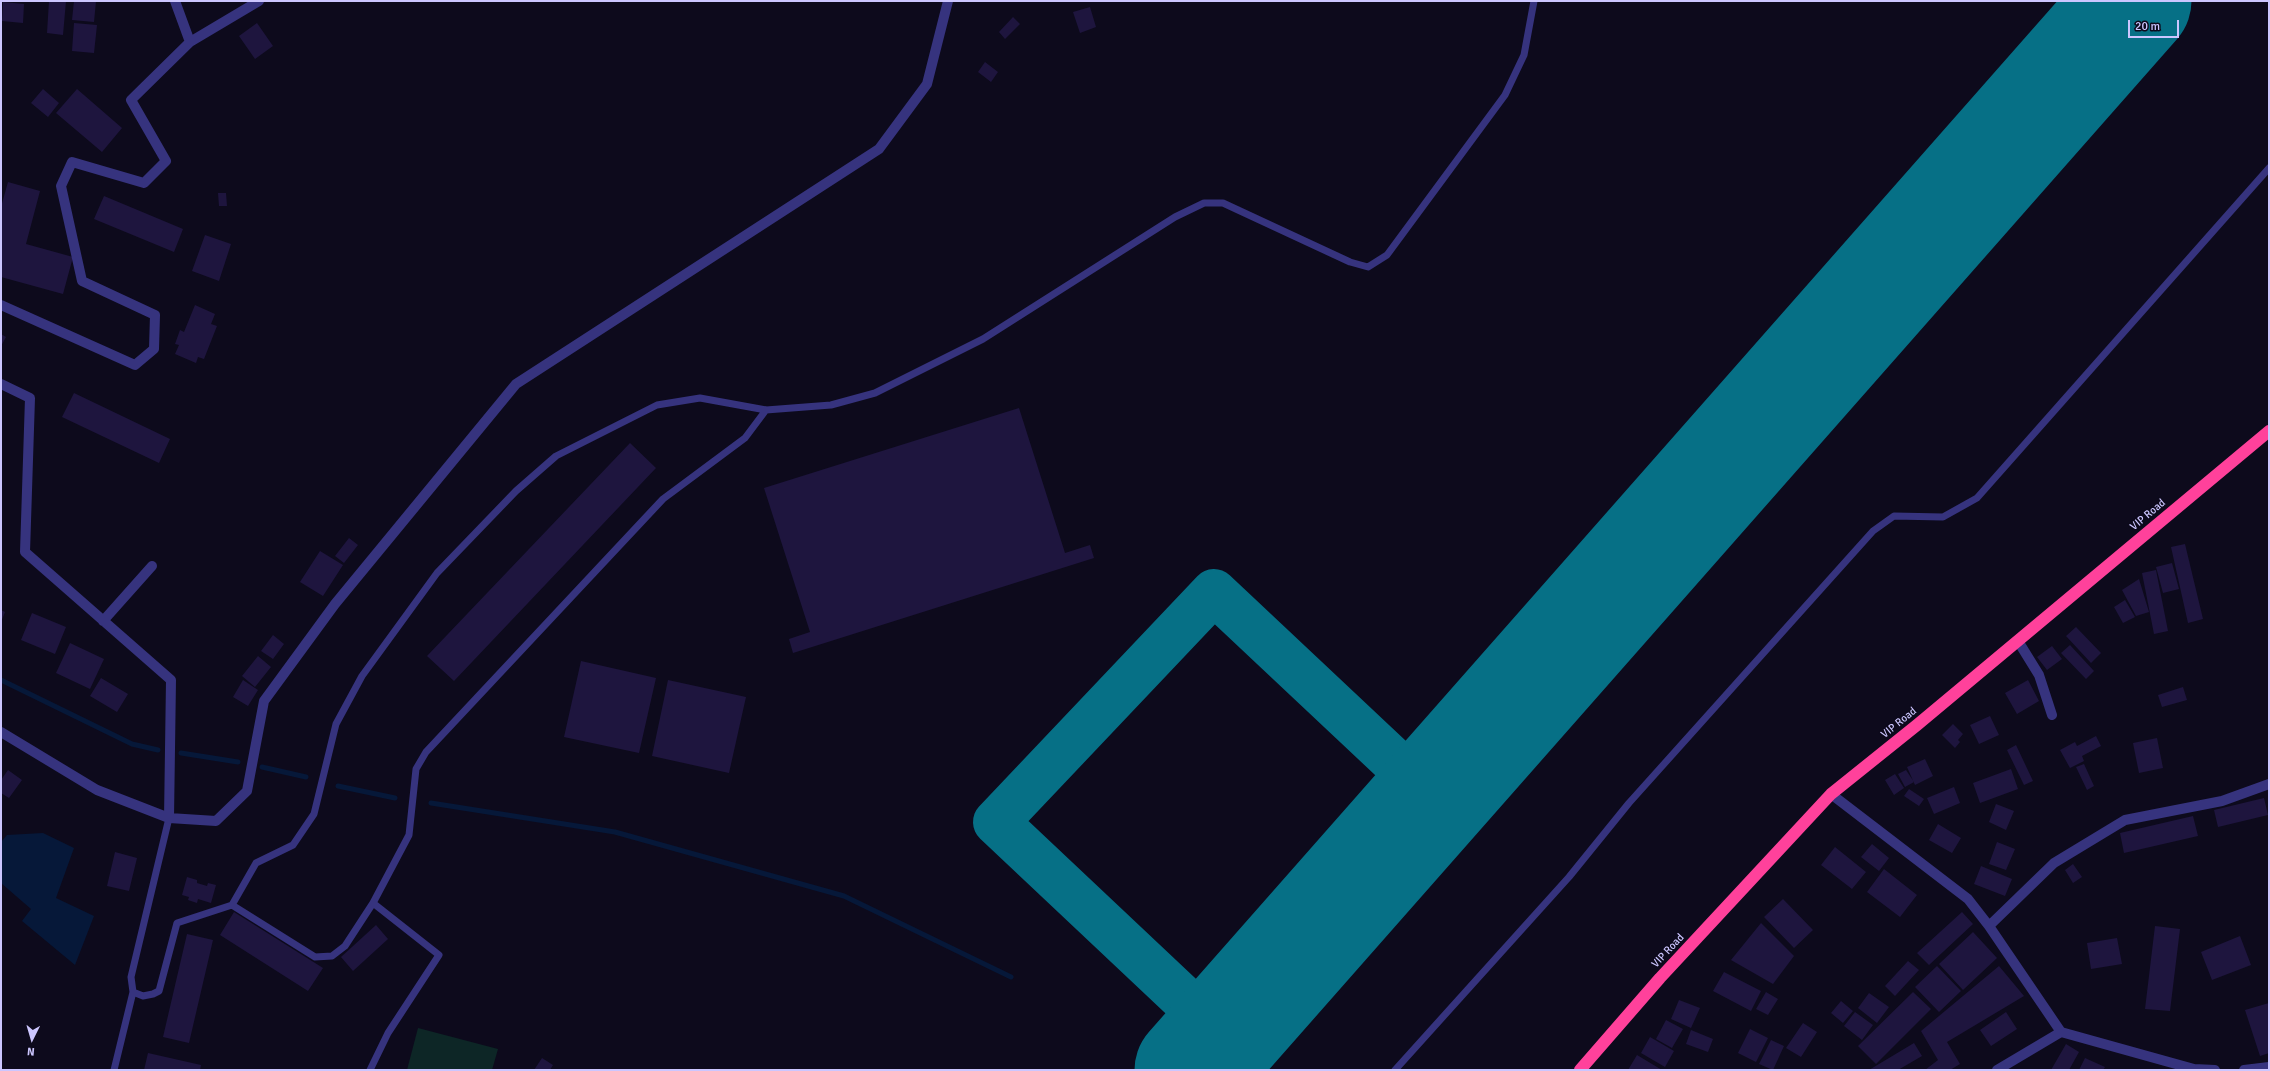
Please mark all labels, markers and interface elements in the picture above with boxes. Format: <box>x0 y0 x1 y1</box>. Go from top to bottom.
scale bar <box>2130 12 2181 38</box>
text: 20 m <box>2135 19 2160 34</box>
street label: VIP Road <box>2128 497 2168 533</box>
street label: VIP Road <box>1879 705 1919 741</box>
street label: VIP Road <box>1649 931 1687 971</box>
north arrow <box>12 1019 52 1059</box>
text: N <box>27 1045 35 1058</box>

